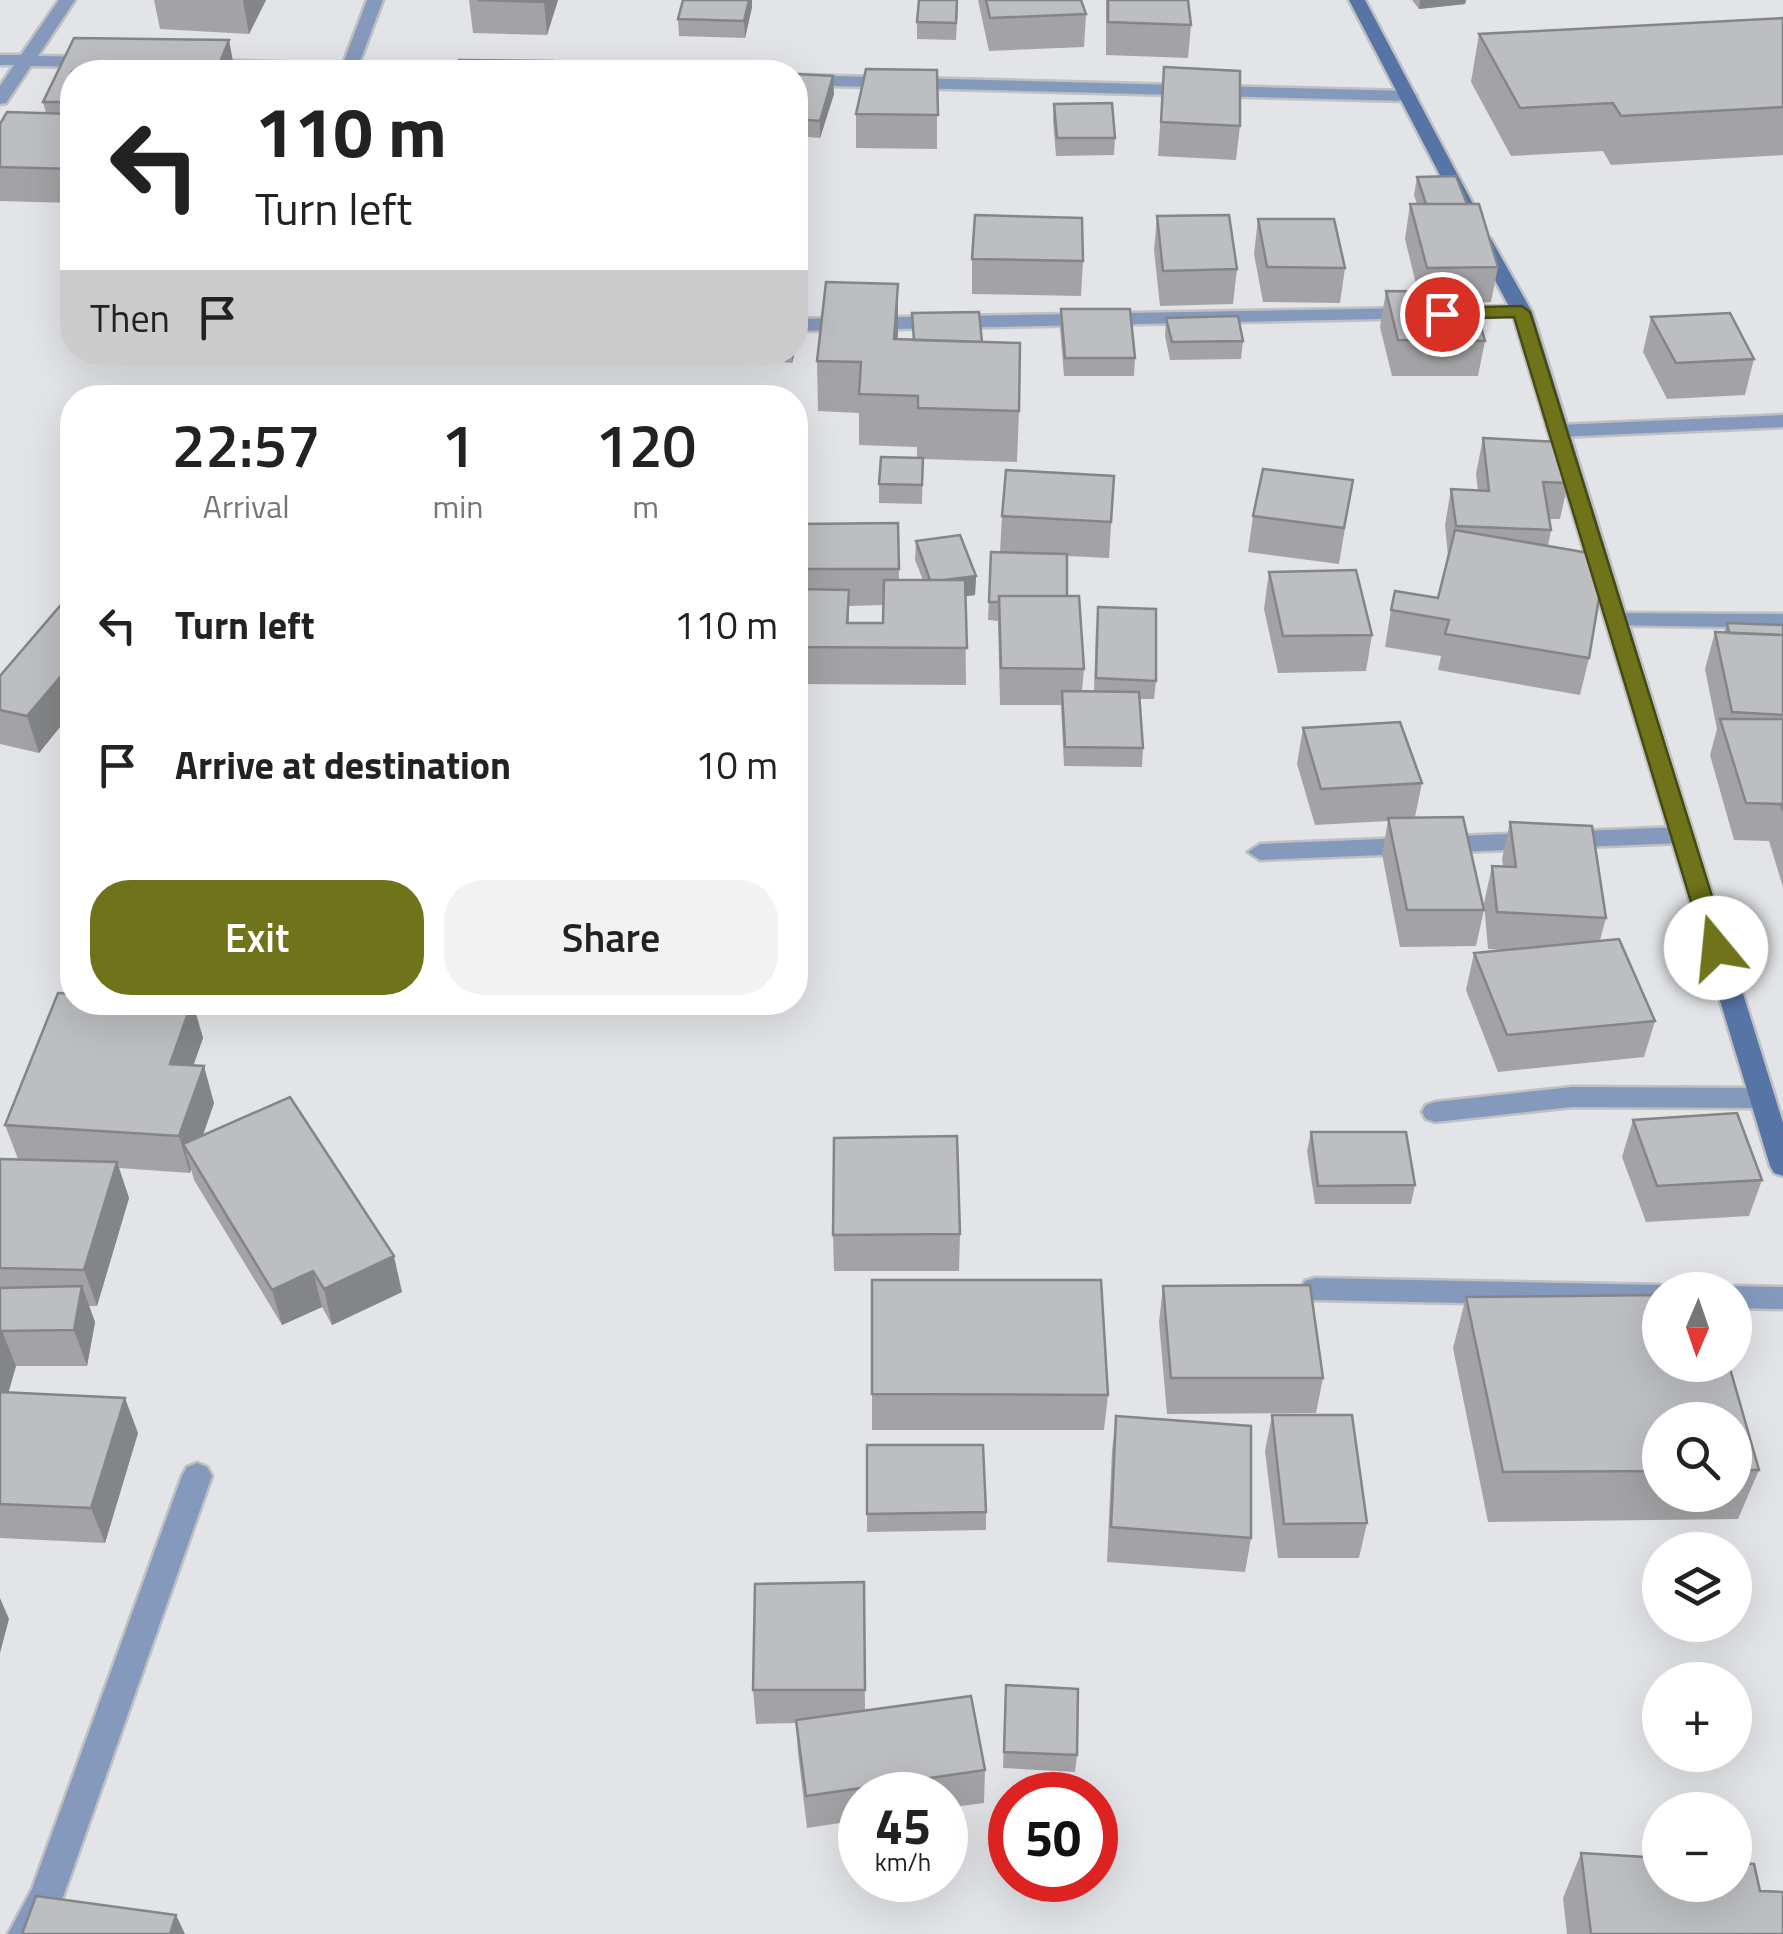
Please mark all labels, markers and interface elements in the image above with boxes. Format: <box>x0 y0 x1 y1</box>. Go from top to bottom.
text: 110 m <box>255 78 447 184</box>
icon: left <box>90 100 220 230</box>
text: Turn left <box>255 174 412 242</box>
pin <box>1400 272 1485 357</box>
icon: arrive <box>1415 287 1470 342</box>
text: Then <box>90 289 170 347</box>
icon: arrive <box>190 290 245 345</box>
text: 22:57 <box>172 399 321 490</box>
text: 1 <box>441 399 475 490</box>
text: 120 <box>595 399 696 490</box>
text: Arrival <box>203 482 290 530</box>
text: min <box>432 482 483 530</box>
text: m <box>632 482 659 530</box>
text: Turn left <box>175 596 315 654</box>
text: 110 m <box>674 596 778 654</box>
icon: left <box>90 598 145 653</box>
text: Arrive at destination <box>175 736 511 794</box>
text: 10 m <box>695 736 778 794</box>
icon: arrive <box>90 738 145 793</box>
button: Exit <box>90 880 424 995</box>
button: Share <box>444 880 778 995</box>
position arrow <box>1664 896 1768 1000</box>
north arrow <box>1642 1272 1752 1382</box>
map controls <box>1642 1272 1752 1902</box>
button: search <box>1642 1402 1752 1512</box>
button: layers <box>1642 1532 1752 1642</box>
button: + <box>1642 1662 1752 1772</box>
speed limit sign: 50 <box>988 1772 1118 1902</box>
text: 45 <box>875 1787 931 1863</box>
button: − <box>1642 1792 1752 1902</box>
text: km/h <box>875 1843 931 1881</box>

